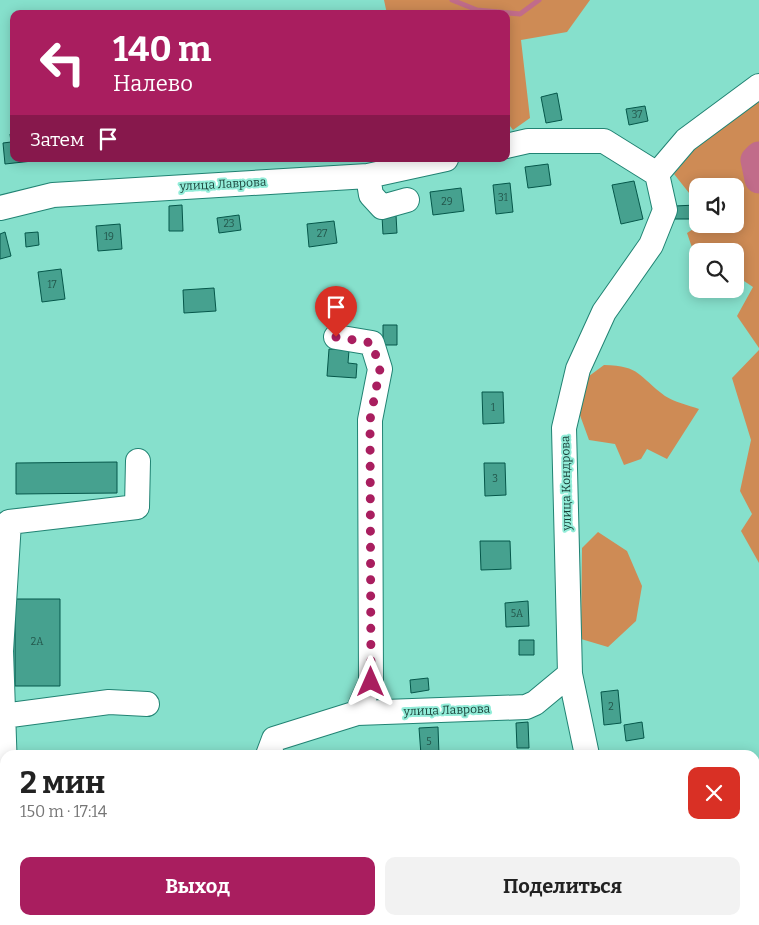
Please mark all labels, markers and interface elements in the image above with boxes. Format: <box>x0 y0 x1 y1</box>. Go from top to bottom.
text: 140 m <box>113 28 211 70</box>
icon: left <box>30 30 95 95</box>
text: Налево <box>113 70 193 97</box>
house number: 37 <box>632 109 642 121</box>
icon: arrive <box>94 125 122 153</box>
text: Затем <box>30 128 84 151</box>
street label: улица Лаврова <box>178 175 267 193</box>
map controls <box>689 178 744 298</box>
button: sound <box>689 178 744 233</box>
house number: 31 <box>498 192 508 204</box>
house number: 29 <box>441 196 453 208</box>
house number: 23 <box>223 218 235 230</box>
house number: 27 <box>317 228 327 240</box>
house number: 19 <box>104 231 114 243</box>
button: search <box>689 243 744 298</box>
house number: 17 <box>48 279 56 291</box>
pin <box>315 286 357 337</box>
icon: arrive <box>322 293 350 321</box>
house number: 1 <box>491 402 495 414</box>
street label: улица Кондрова <box>558 435 574 532</box>
house number: 3 <box>492 473 498 485</box>
house number: 5А <box>511 608 524 620</box>
house number: 2А <box>31 636 44 648</box>
position arrow <box>344 655 396 707</box>
street label: улица Лаврова <box>402 701 491 719</box>
house number: 2 <box>608 701 614 713</box>
house number: 5 <box>426 736 432 748</box>
text: 2 мин <box>20 765 105 801</box>
button: close <box>688 767 740 819</box>
text: 150 m · 17:14 <box>20 802 107 821</box>
button: Выход <box>20 857 375 915</box>
button: Поделиться <box>385 857 740 915</box>

